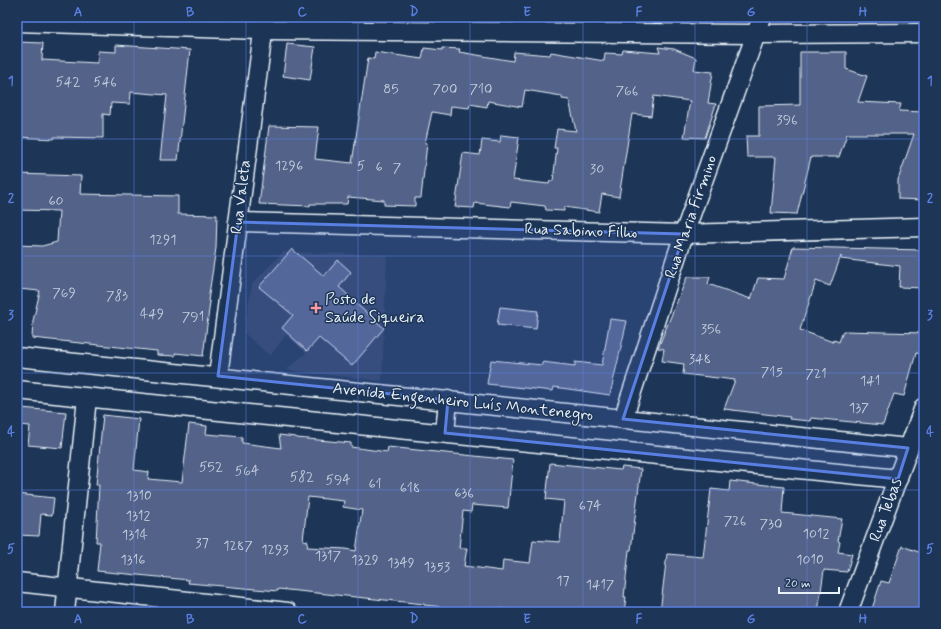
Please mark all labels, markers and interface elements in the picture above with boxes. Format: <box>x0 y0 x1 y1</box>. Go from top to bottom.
text: A <box>74 4 82 21</box>
text: B <box>186 4 195 21</box>
text: C <box>297 4 307 21</box>
text: D <box>410 4 419 21</box>
text: E <box>523 4 531 21</box>
text: F <box>636 4 643 21</box>
text: G <box>747 4 756 21</box>
text: H <box>859 4 868 21</box>
text: 1 <box>8 73 14 90</box>
house number: 542 <box>55 73 81 91</box>
house number: 546 <box>93 73 117 91</box>
text: 1 <box>927 73 933 90</box>
house number: 85 <box>383 80 399 98</box>
house number: 700 <box>433 80 457 98</box>
house number: 710 <box>470 80 492 98</box>
house number: 766 <box>616 82 638 100</box>
house number: 396 <box>776 111 798 129</box>
street label: Rua Maria Firmino <box>660 152 722 282</box>
house number: 1296 <box>275 157 303 175</box>
house number: 5 <box>357 157 365 175</box>
street label: Rua Valeta <box>226 158 256 235</box>
house number: 6 <box>375 158 383 176</box>
house number: 7 <box>393 159 402 177</box>
house number: 30 <box>590 160 604 178</box>
text: 2 <box>8 190 15 207</box>
text: 2 <box>927 190 934 207</box>
house number: 60 <box>48 192 64 210</box>
street label: Rua Sabino Filho <box>524 219 638 243</box>
house number: 1291 <box>149 231 177 249</box>
house number: 769 <box>52 284 76 302</box>
house number: 783 <box>106 287 128 305</box>
place label: Posto de Saúde Siqueira <box>325 289 425 328</box>
marker: Posto de Saúde Siqueira <box>310 302 322 314</box>
house number: 449 <box>140 305 164 323</box>
text: 3 <box>8 307 14 324</box>
text: 3 <box>927 307 933 324</box>
house number: 791 <box>182 308 204 326</box>
house number: 356 <box>701 320 721 338</box>
house number: 348 <box>689 350 711 368</box>
house number: 715 <box>761 363 783 381</box>
house number: 721 <box>805 365 827 383</box>
house number: 141 <box>860 372 880 390</box>
street label: Avenida Engenheiro Luís Montenegro <box>332 378 594 427</box>
house number: 137 <box>849 399 869 417</box>
text: 4 <box>7 424 15 441</box>
text: 4 <box>926 424 934 441</box>
house number: 552 <box>199 458 223 476</box>
house number: 564 <box>235 462 259 480</box>
house number: 582 <box>290 468 314 486</box>
house number: 594 <box>326 471 351 489</box>
house number: 61 <box>368 475 382 493</box>
street label: Rua Tebas <box>865 475 907 545</box>
house number: 618 <box>400 479 420 497</box>
house number: 636 <box>454 484 474 502</box>
house number: 1310 <box>126 487 152 505</box>
house number: 674 <box>579 497 601 515</box>
house number: 1312 <box>126 507 150 525</box>
house number: 726 <box>724 512 746 530</box>
house number: 730 <box>760 515 782 533</box>
house number: 1012 <box>803 525 829 543</box>
house number: 1314 <box>122 526 148 544</box>
house number: 37 <box>195 534 209 552</box>
house number: 1287 <box>223 537 253 555</box>
text: 5 <box>7 541 15 558</box>
house number: 1293 <box>261 541 289 559</box>
text: 5 <box>926 541 934 558</box>
house number: 1317 <box>315 547 342 565</box>
house number: 1316 <box>121 551 145 569</box>
house number: 1329 <box>351 551 379 569</box>
house number: 1010 <box>796 551 824 569</box>
house number: 1349 <box>387 554 415 572</box>
house number: 1353 <box>424 558 450 576</box>
scale bar <box>779 569 839 595</box>
house number: 17 <box>556 572 570 590</box>
house number: 1417 <box>586 576 615 594</box>
text: 20 m <box>785 576 811 592</box>
text: A <box>74 611 82 628</box>
text: B <box>186 611 195 628</box>
text: C <box>297 611 307 628</box>
text: D <box>410 611 419 628</box>
text: E <box>523 611 531 628</box>
text: F <box>636 611 643 628</box>
text: G <box>747 611 756 628</box>
text: H <box>859 611 868 628</box>

